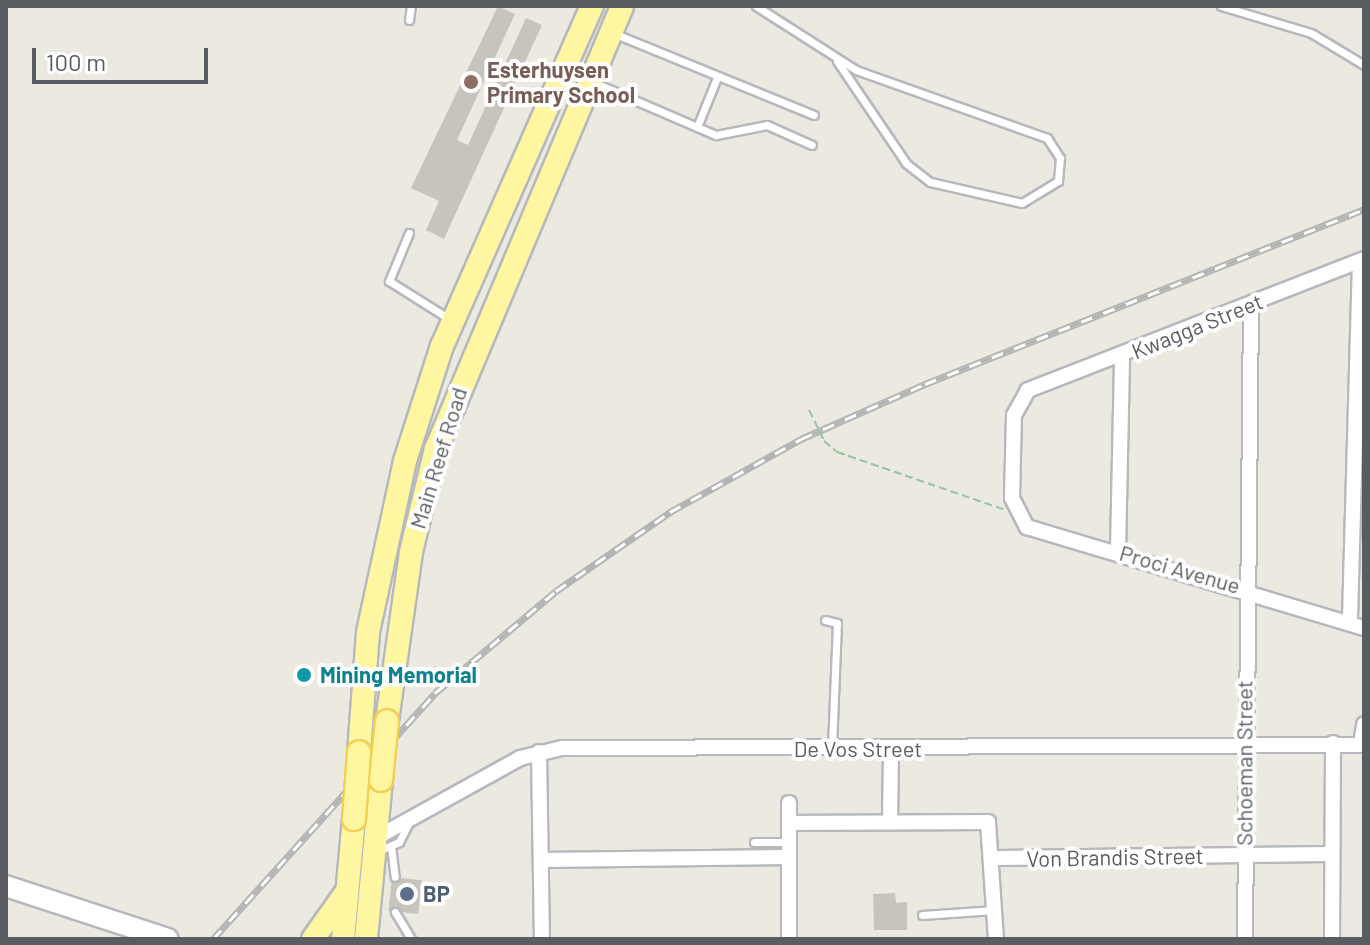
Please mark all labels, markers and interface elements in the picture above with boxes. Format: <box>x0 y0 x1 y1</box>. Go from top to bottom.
scale bar <box>36 32 212 82</box>
text: 100 m <box>46 47 106 76</box>
place label: Esterhuysen Primary School <box>487 56 635 108</box>
marker: Esterhuysen Primary School <box>462 73 480 91</box>
street label: Kwagga Street <box>1128 288 1266 364</box>
street label: Main Reef Road <box>404 384 472 532</box>
street label: Proci Avenue <box>1117 539 1243 599</box>
place label: Mining Memorial <box>320 662 477 688</box>
marker: Mining Memorial <box>295 666 313 684</box>
street label: Schoeman Street <box>1231 680 1257 846</box>
street label: De Vos Street <box>794 736 922 762</box>
street label: Von Brandis Street <box>1026 842 1204 872</box>
place label: BP <box>423 881 450 907</box>
marker: BP <box>398 885 416 903</box>

